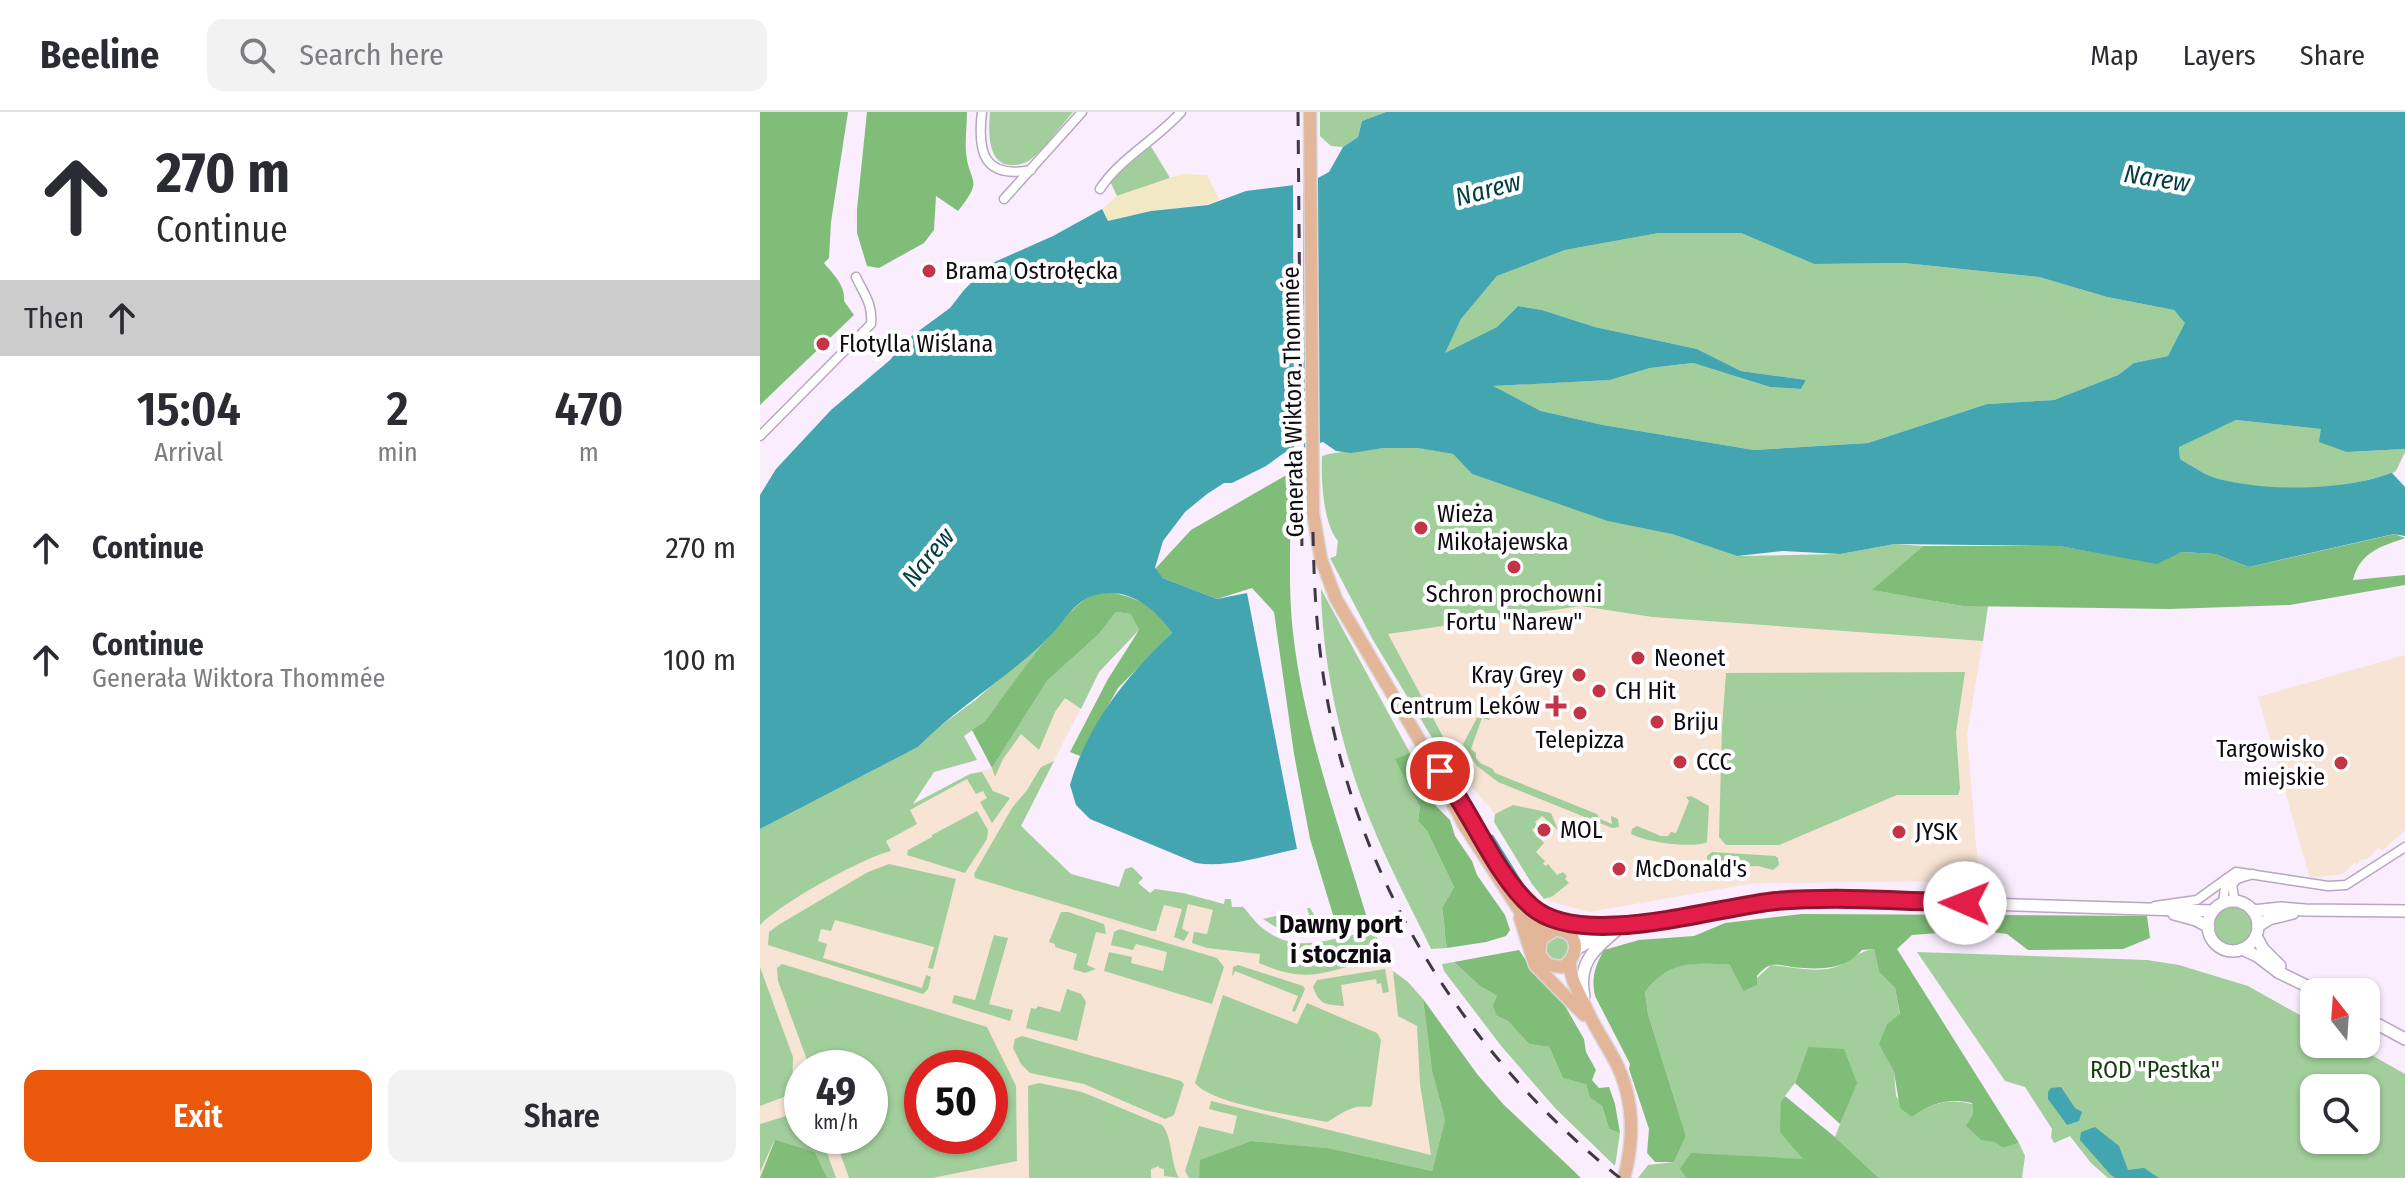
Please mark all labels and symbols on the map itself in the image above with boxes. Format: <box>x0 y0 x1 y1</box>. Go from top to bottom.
water label: Narew <box>2122 158 2193 199</box>
water label: Narew <box>1452 166 1525 213</box>
place label: Brama Ostrołęcka <box>945 257 1118 285</box>
marker: Brama Ostrołęcka <box>920 262 938 280</box>
street label: Generała Wiktora Thommée <box>1277 266 1309 538</box>
place label: Flotylla Wiślana <box>839 330 993 358</box>
marker: Flotylla Wiślana <box>814 335 832 353</box>
place label: Wieża Mikołajewska <box>1437 500 1568 556</box>
marker: Wieża Mikołajewska <box>1412 519 1430 537</box>
water label: Narew <box>895 521 962 593</box>
marker: Schron prochowni Fortu "Narew" <box>1505 558 1523 576</box>
place label: Schron prochowni Fortu "Narew" <box>1426 580 1602 636</box>
place label: Neonet <box>1654 644 1726 672</box>
marker: Neonet <box>1629 649 1647 667</box>
place label: Kray Grey <box>1471 661 1563 689</box>
marker: Kray Grey <box>1570 666 1588 684</box>
place label: CH Hit <box>1615 677 1676 705</box>
marker: CH Hit <box>1590 682 1608 700</box>
place label: Centrum Leków <box>1390 692 1540 720</box>
marker: Centrum Leków <box>1547 697 1565 715</box>
marker: Telepizza <box>1571 704 1589 722</box>
place label: Briju <box>1673 708 1719 736</box>
marker: Briju <box>1648 713 1666 731</box>
place label: Telepizza <box>1536 726 1624 754</box>
place label: Targowisko miejskie <box>2216 735 2325 791</box>
pin <box>1406 737 1474 805</box>
place label: CCC <box>1696 748 1732 776</box>
marker: CCC <box>1671 753 1689 771</box>
marker: Targowisko miejskie <box>2332 754 2350 772</box>
place label: MOL <box>1560 816 1603 844</box>
place label: JYSK <box>1915 818 1958 846</box>
marker: MOL <box>1535 821 1553 839</box>
marker: JYSK <box>1890 823 1908 841</box>
place label: McDonald's <box>1635 855 1747 883</box>
marker: McDonald's <box>1610 860 1628 878</box>
position arrow <box>1923 861 2007 945</box>
district label: Dawny port i stocznia <box>1279 909 1404 970</box>
north arrow <box>2300 978 2380 1058</box>
speed limit sign: 50 <box>904 1050 1008 1154</box>
park label: ROD "Pestka" <box>2090 1056 2220 1084</box>

